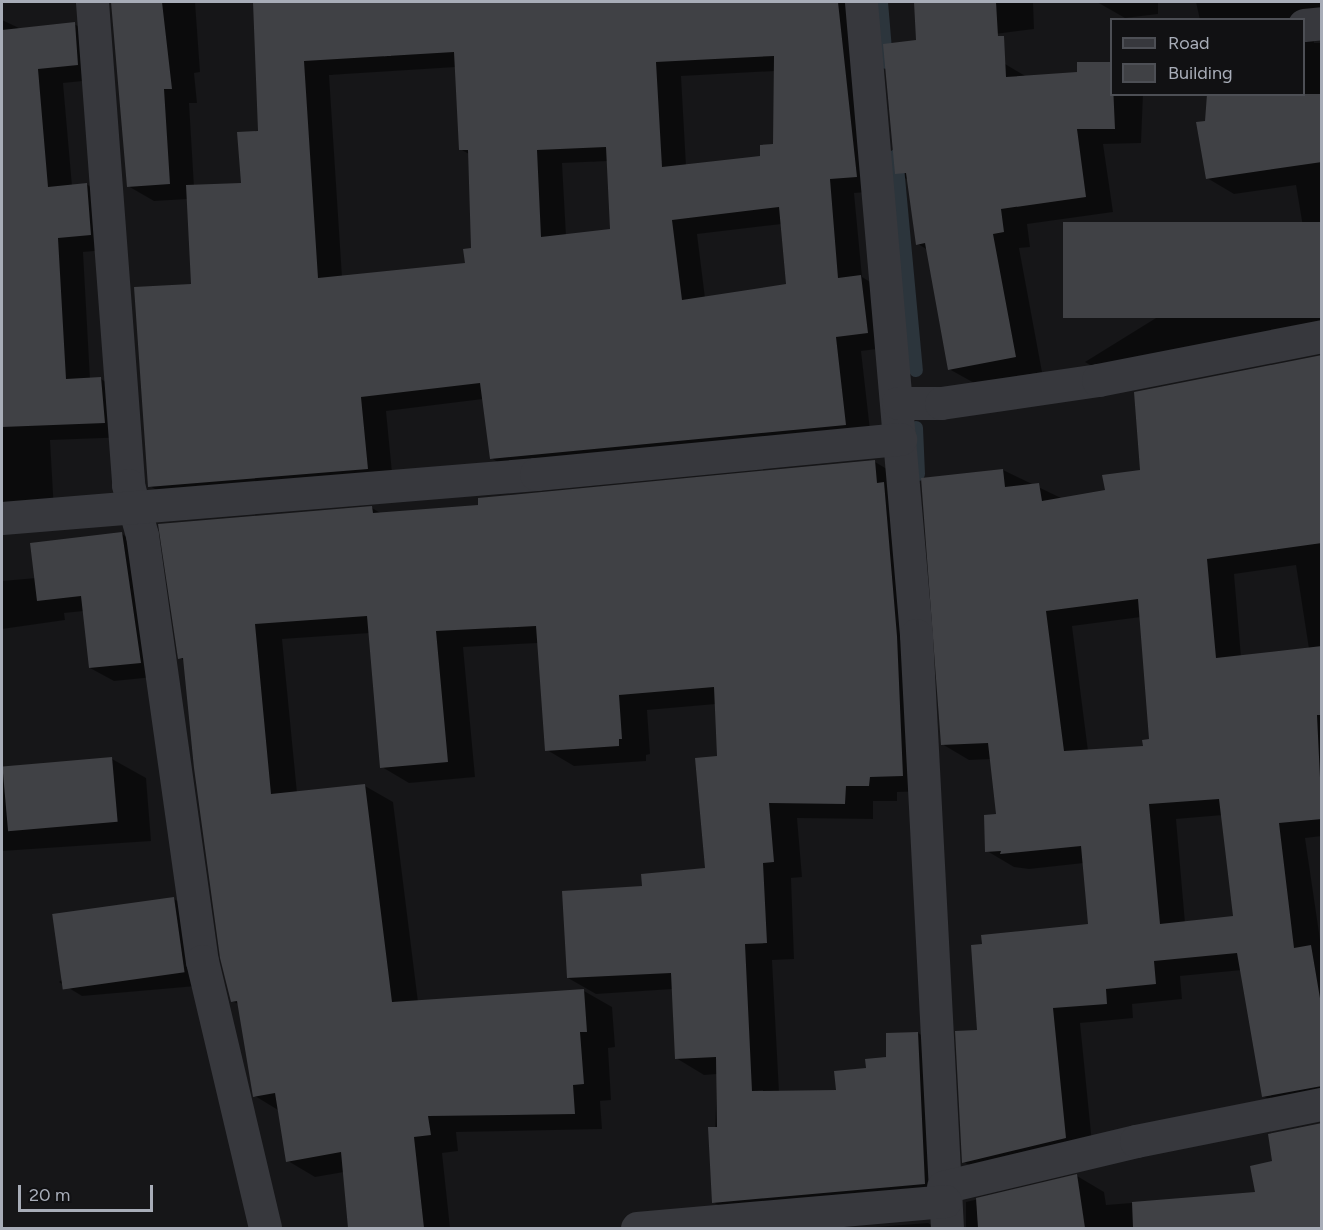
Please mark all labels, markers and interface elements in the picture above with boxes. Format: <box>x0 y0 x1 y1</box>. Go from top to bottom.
legend <box>1110 18 1305 96</box>
text: Road <box>1168 32 1209 54</box>
text: Building <box>1168 62 1233 84</box>
scale bar <box>21 1173 156 1211</box>
text: 20 m <box>29 1184 70 1206</box>

